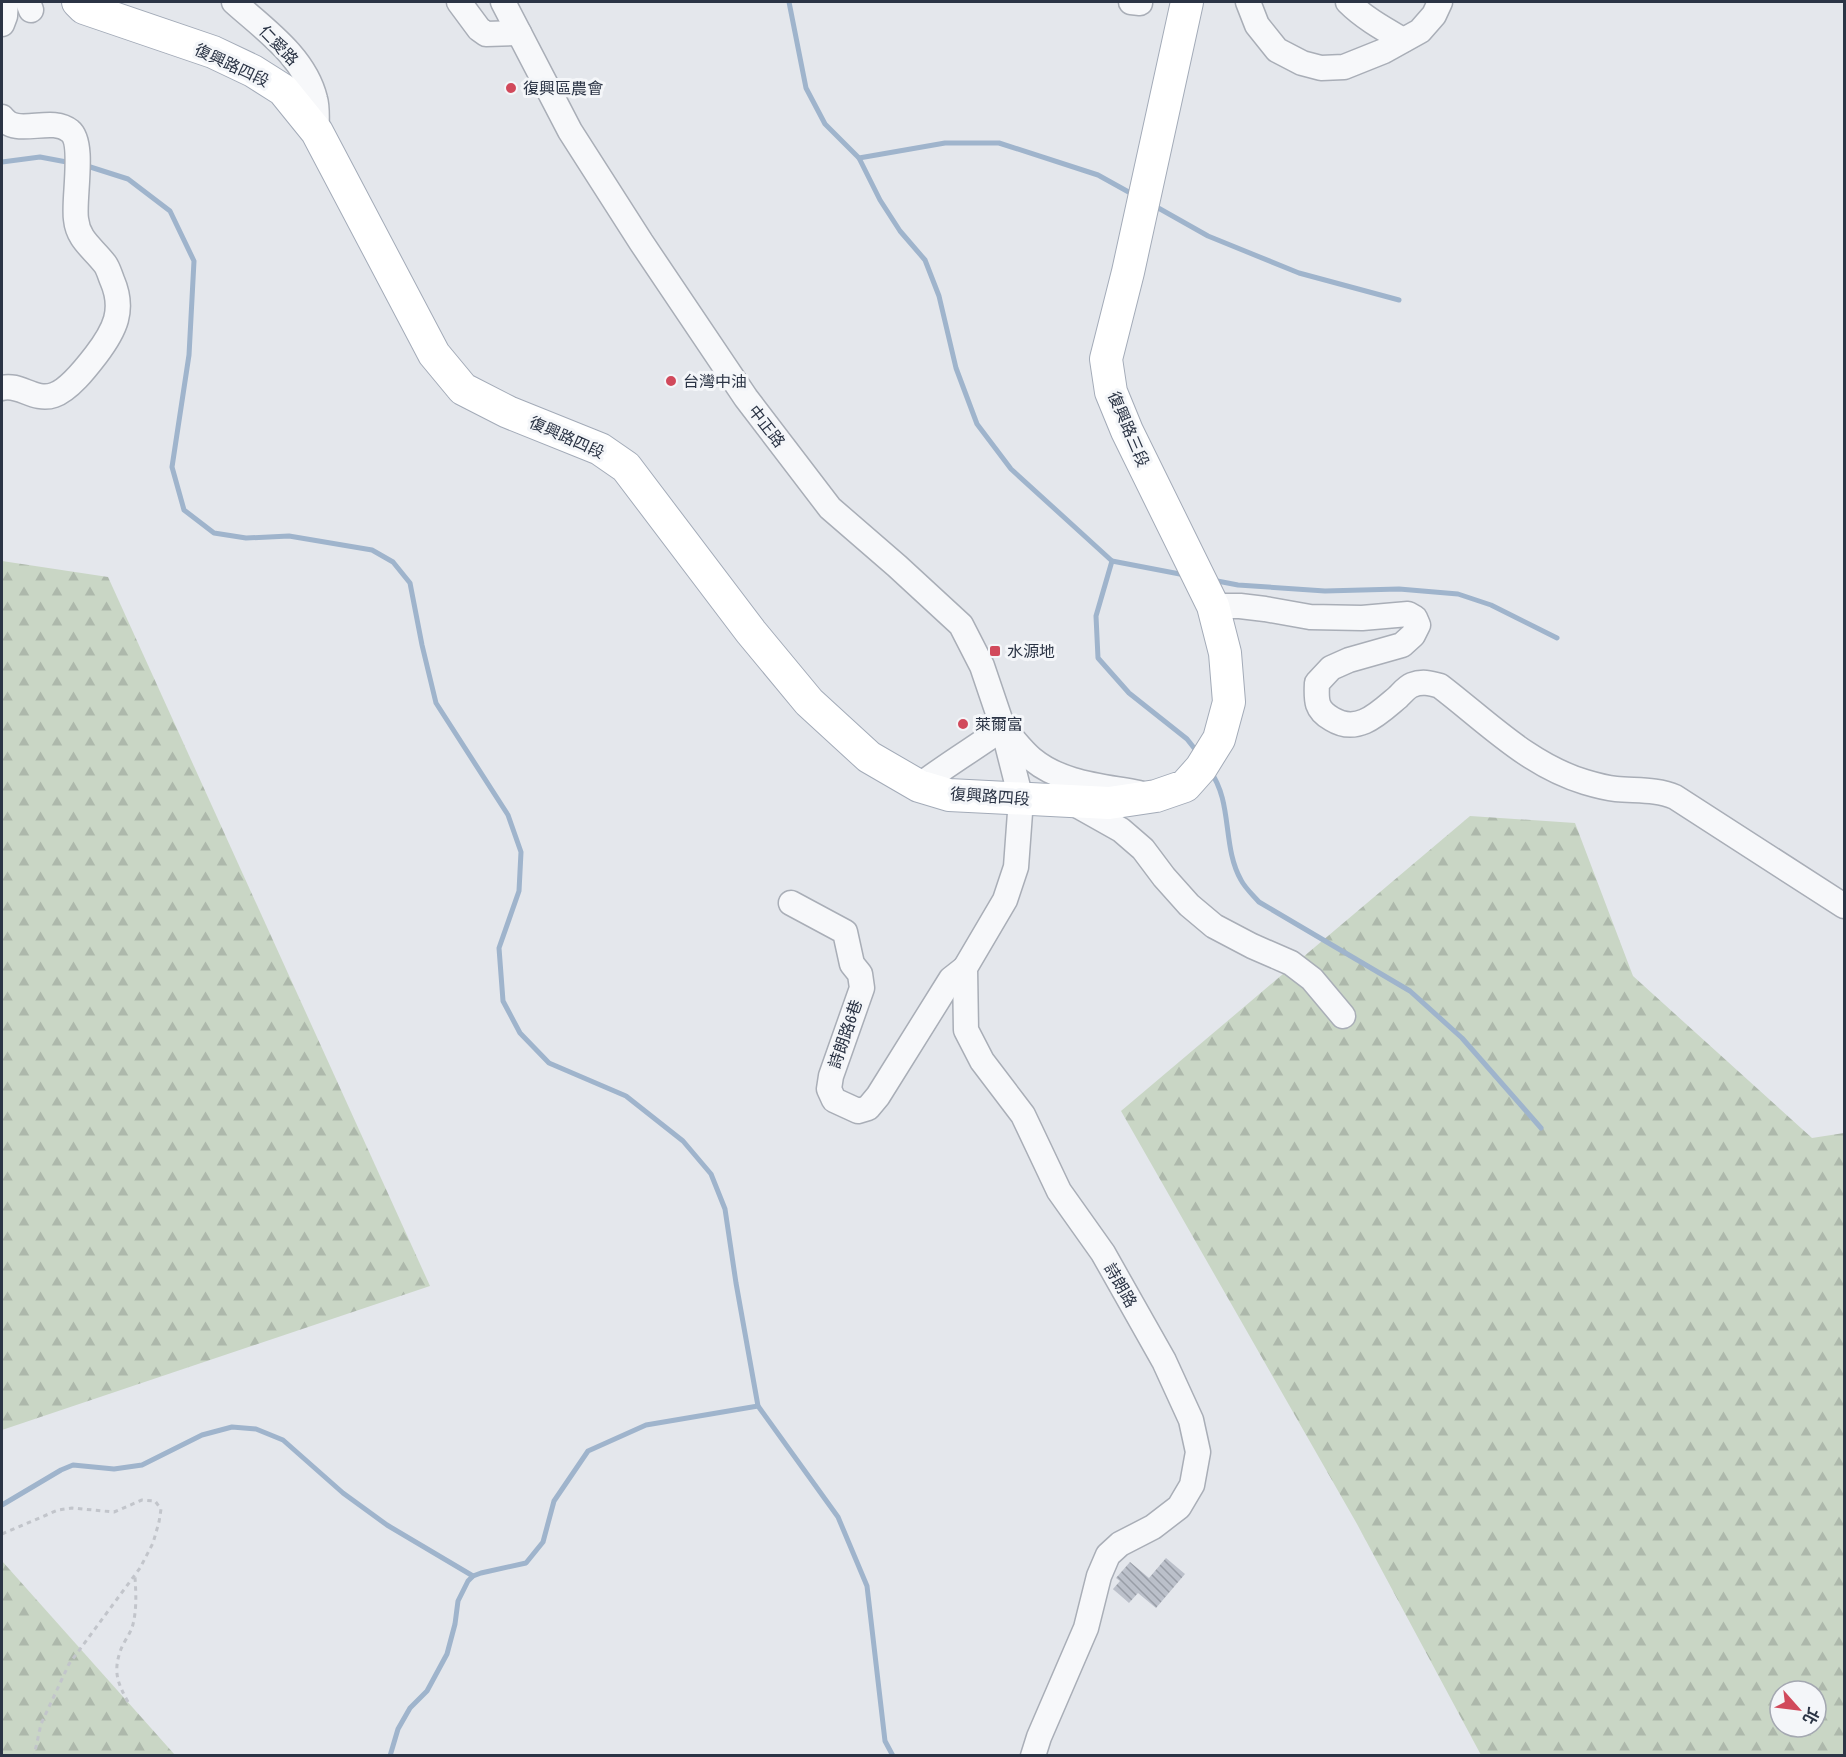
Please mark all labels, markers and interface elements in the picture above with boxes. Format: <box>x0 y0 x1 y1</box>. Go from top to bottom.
street label: 仁愛路 <box>254 20 304 70</box>
street label: 復興路四段 <box>191 38 273 92</box>
place label: 復興區農會 <box>523 77 603 99</box>
marker: 復興區農會 <box>504 81 518 95</box>
place label: 台灣中油 <box>683 370 747 392</box>
marker: 台灣中油 <box>664 374 678 388</box>
street label: 復興路三段 <box>1103 388 1155 470</box>
street label: 中正路 <box>744 400 790 452</box>
street label: 復興路四段 <box>526 411 608 463</box>
place label: 水源地 <box>1007 640 1055 662</box>
marker: 水源地 <box>988 644 1002 658</box>
place label: 萊爾富 <box>975 713 1023 735</box>
marker: 萊爾富 <box>956 717 970 731</box>
street label: 復興路四段 <box>949 782 1031 810</box>
street label: 詩朗路6巷 <box>823 997 867 1071</box>
street label: 詩朗路 <box>1099 1259 1143 1311</box>
north arrow <box>1768 1679 1828 1739</box>
text: 北 <box>1798 1704 1825 1728</box>

